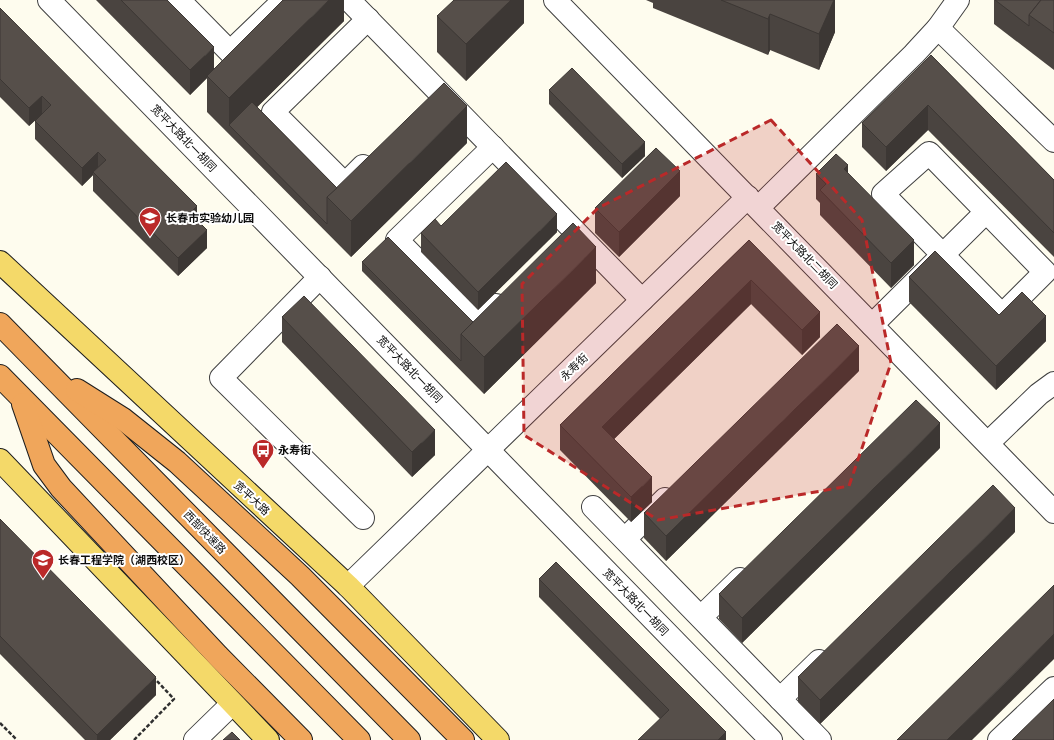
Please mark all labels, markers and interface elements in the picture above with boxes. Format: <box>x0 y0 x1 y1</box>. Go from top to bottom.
street label: 宽平大路北一胡同 <box>148 101 220 175</box>
school or university icon: 长春市实验幼儿园 <box>137 205 163 238</box>
place label: 长春市实验幼儿园 <box>166 211 254 225</box>
street label: 宽平大路北二胡同 <box>769 218 841 292</box>
street label: 宽平大路北一胡同 <box>374 332 446 406</box>
street label: 永寿街 <box>557 351 591 383</box>
bus stop icon: 永寿街 <box>250 437 276 470</box>
place label: 永寿街 <box>278 443 311 457</box>
street label: 宽平大路 <box>231 478 273 518</box>
street label: 西部快速路 <box>181 507 229 557</box>
school or university icon: 长春工程学院（湖西校区） <box>30 547 56 580</box>
place label: 长春工程学院（湖西校区） <box>58 553 190 567</box>
street label: 宽平大路北一胡同 <box>600 565 672 639</box>

